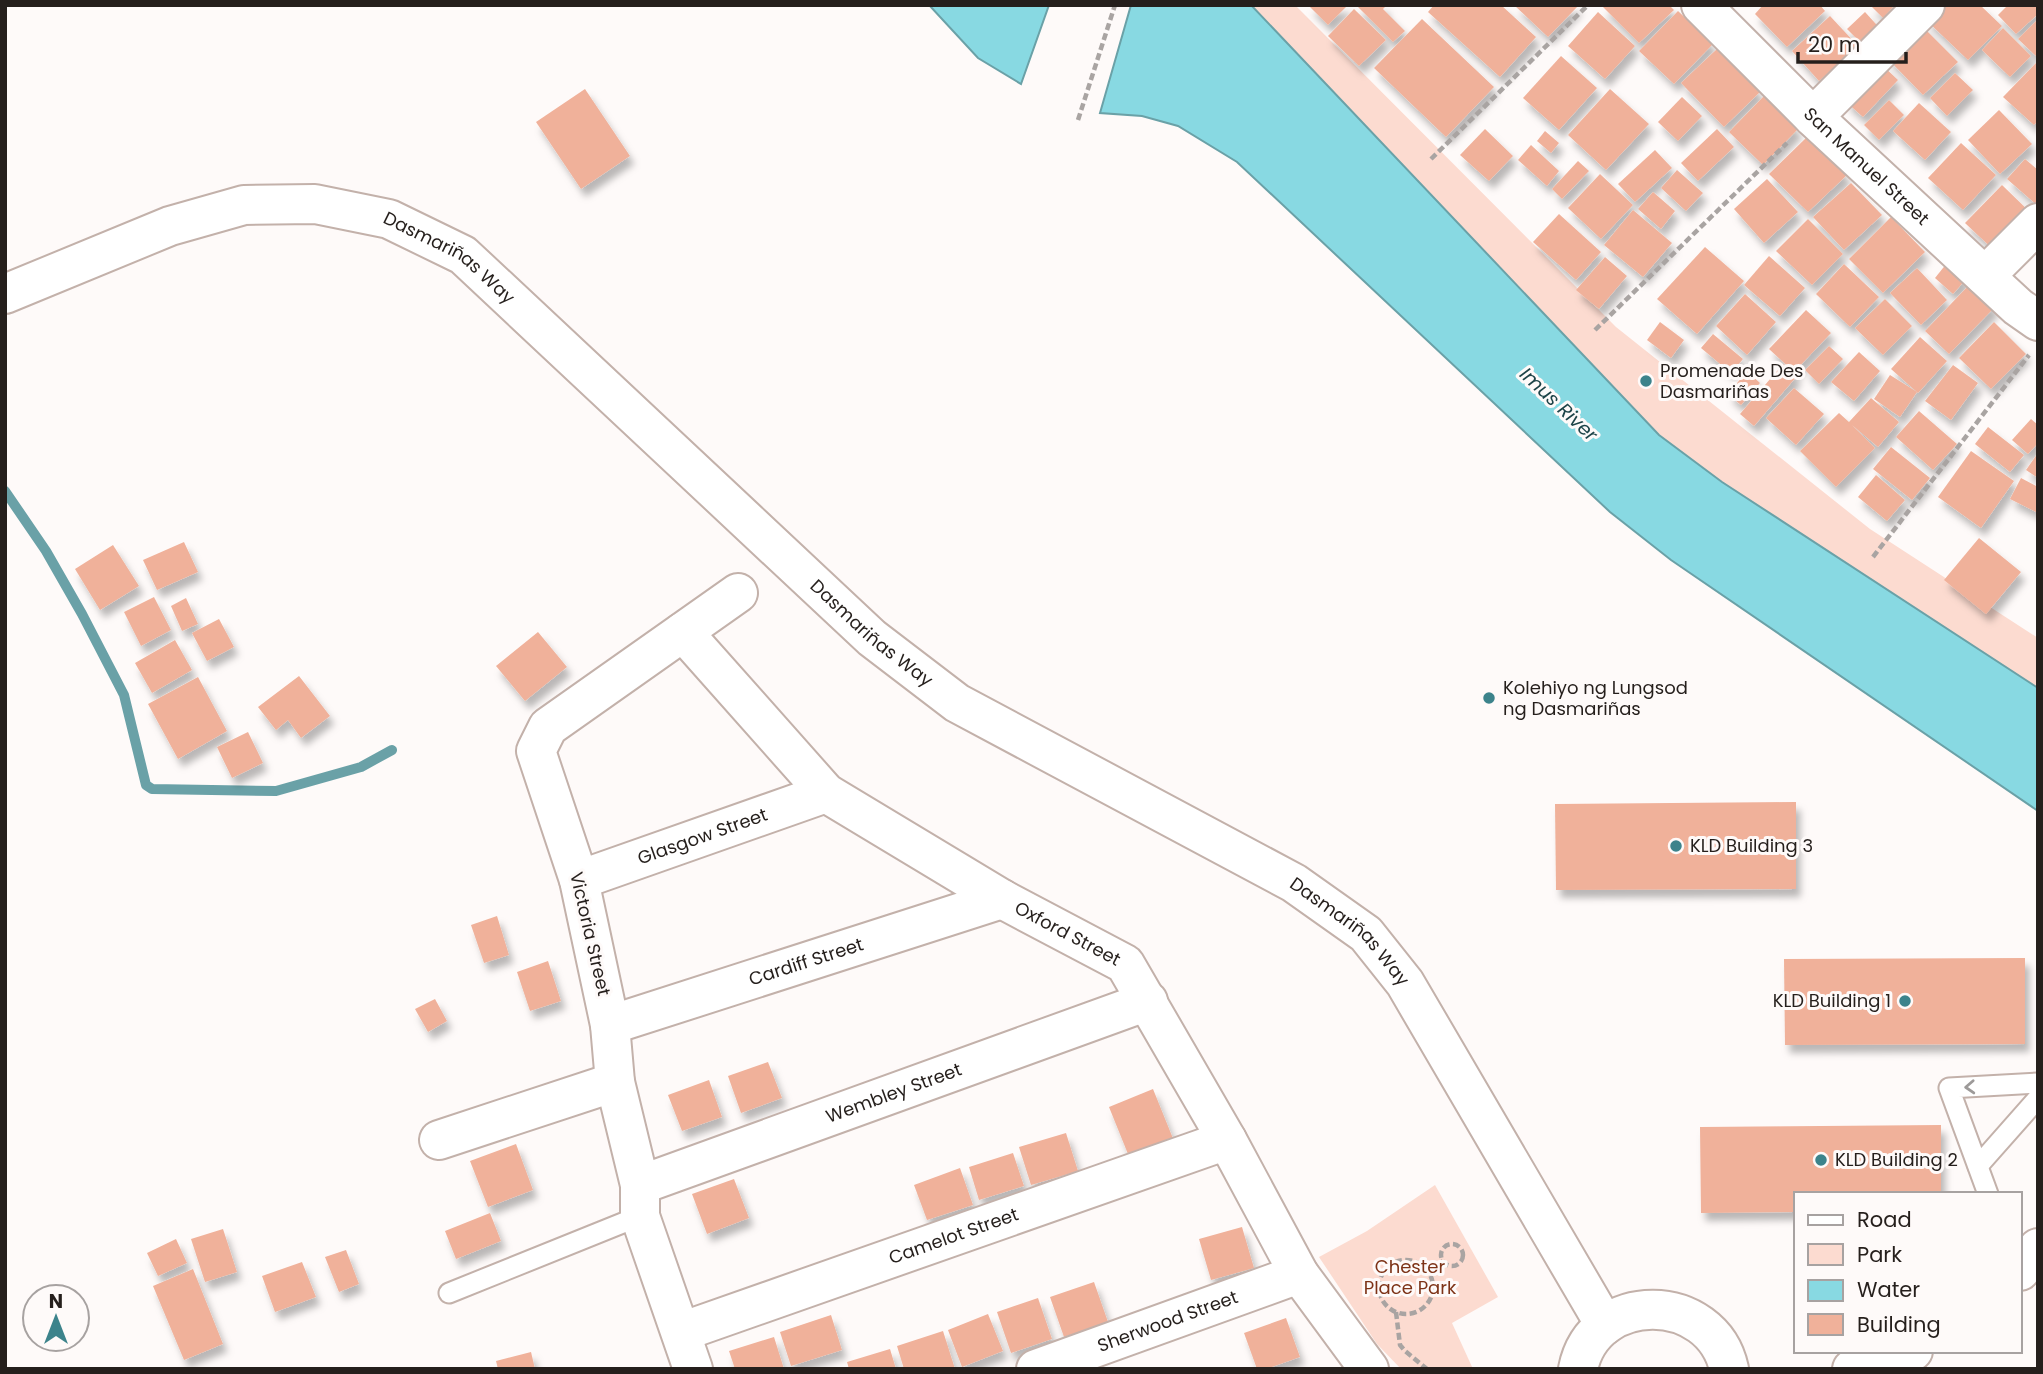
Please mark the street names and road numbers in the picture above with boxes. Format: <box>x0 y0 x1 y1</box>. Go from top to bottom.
street label: San Manuel Street <box>1798 102 1935 231</box>
street label: Dasmariñas Way <box>379 205 521 309</box>
street label: Dasmariñas Way <box>805 573 938 692</box>
street label: Glasgow Street <box>634 802 771 870</box>
street label: Victoria Street <box>564 869 617 998</box>
street label: Dasmariñas Way <box>1285 871 1416 991</box>
street label: Oxford Street <box>1010 895 1125 972</box>
street label: Cardiff Street <box>746 931 866 992</box>
street label: Wembley Street <box>822 1057 965 1129</box>
street label: Camelot Street <box>885 1201 1022 1270</box>
street label: Sherwood Street <box>1094 1284 1241 1358</box>

